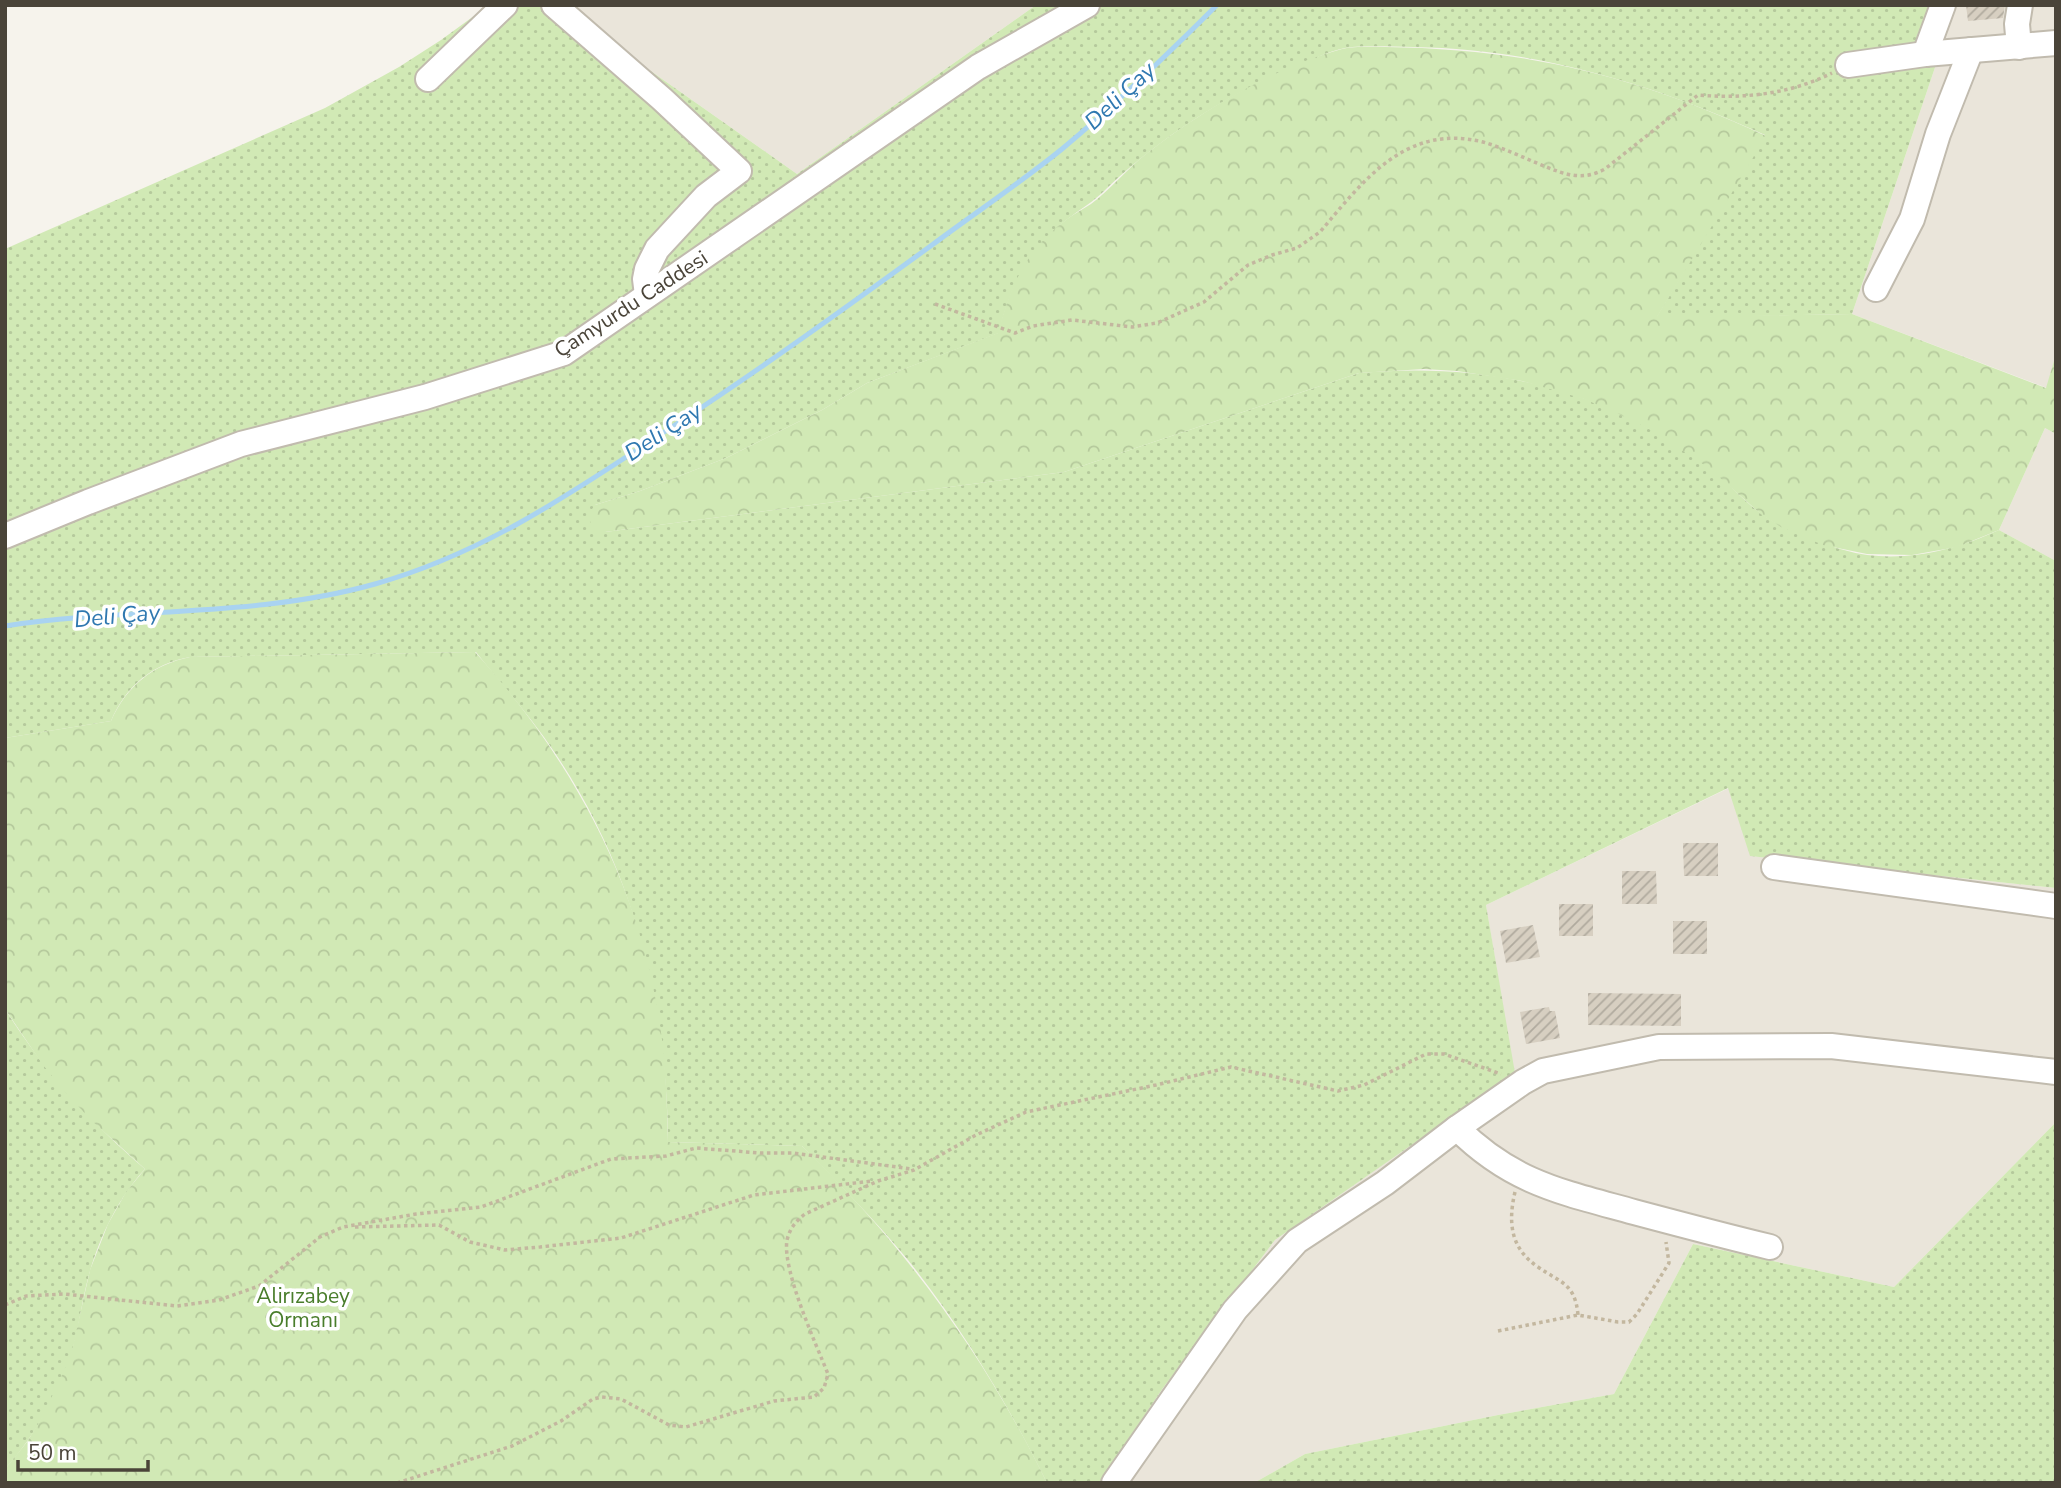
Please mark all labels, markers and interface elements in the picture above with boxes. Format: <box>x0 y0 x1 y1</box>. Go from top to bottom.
water label: Deli Çay <box>1078 54 1163 137</box>
street label: Çamyurdu Caddesi <box>549 244 713 364</box>
water label: Deli Çay <box>618 395 709 469</box>
water label: Deli Çay <box>73 597 163 635</box>
park label: Alirızabey Ormanı <box>256 1282 350 1334</box>
scale bar <box>18 1428 147 1472</box>
text: 50 m <box>28 1439 77 1467</box>

